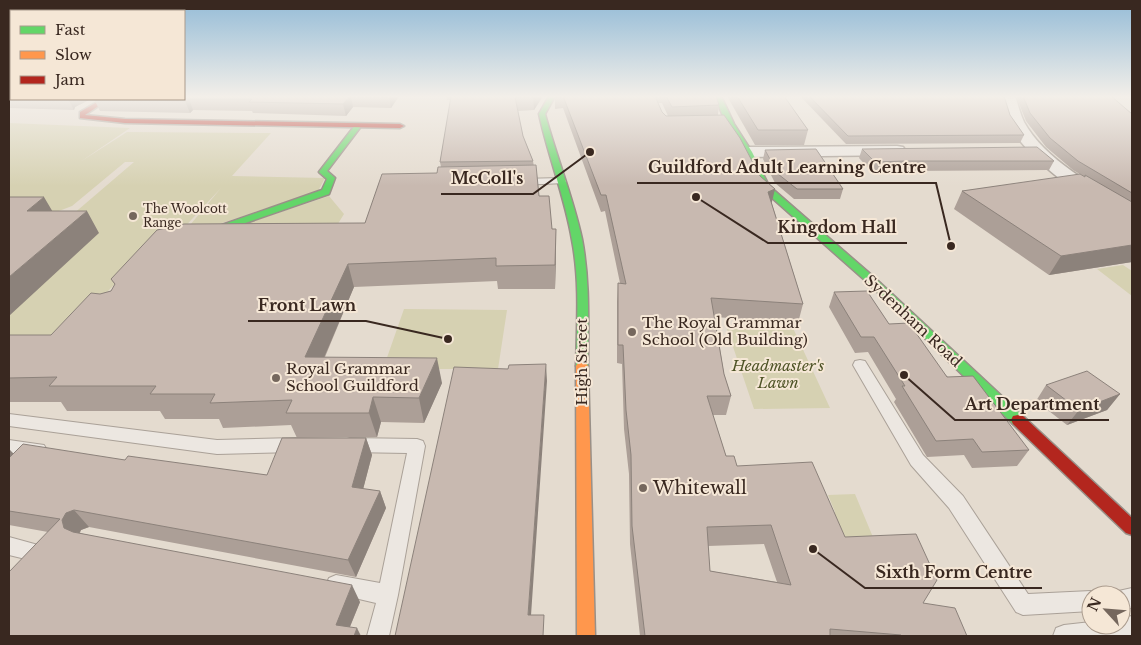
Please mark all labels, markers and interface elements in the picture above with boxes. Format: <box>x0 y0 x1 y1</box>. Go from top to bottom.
legend <box>10 10 185 100</box>
text: Fast <box>55 20 86 39</box>
text: Slow <box>55 45 92 64</box>
text: Jam <box>53 70 85 89</box>
callout: Guildford Adult Learning Centre <box>637 152 936 183</box>
text: Guildford Adult Learning Centre <box>648 157 926 177</box>
callout: McColl's <box>441 163 533 194</box>
text: McColl's <box>451 168 523 188</box>
place label: The Woolcott Range <box>143 201 227 230</box>
marker: The Woolcott Range <box>127 210 139 222</box>
callout: Kingdom Hall <box>768 212 907 243</box>
text: Kingdom Hall <box>777 217 897 237</box>
street label: Sydenham Road <box>861 270 966 371</box>
callout: Front Lawn <box>248 290 366 321</box>
text: Front Lawn <box>258 295 356 315</box>
place label: The Royal Grammar School (Old Building) <box>642 313 808 349</box>
street label: High Street <box>572 318 591 406</box>
marker: The Royal Grammar School (Old Building) <box>626 326 638 338</box>
park label: Headmaster's Lawn <box>731 356 825 392</box>
place label: Royal Grammar School Guildford <box>286 359 419 395</box>
marker: Royal Grammar School Guildford <box>270 372 282 384</box>
callout: Art Department <box>955 389 1109 420</box>
text: Art Department <box>964 394 1100 414</box>
place label: Whitewall <box>652 477 747 499</box>
marker: Whitewall <box>637 482 649 494</box>
callout: Sixth Form Centre <box>865 557 1042 588</box>
text: Sixth Form Centre <box>876 562 1032 582</box>
north arrow <box>1081 585 1131 635</box>
text: N <box>1083 594 1105 614</box>

